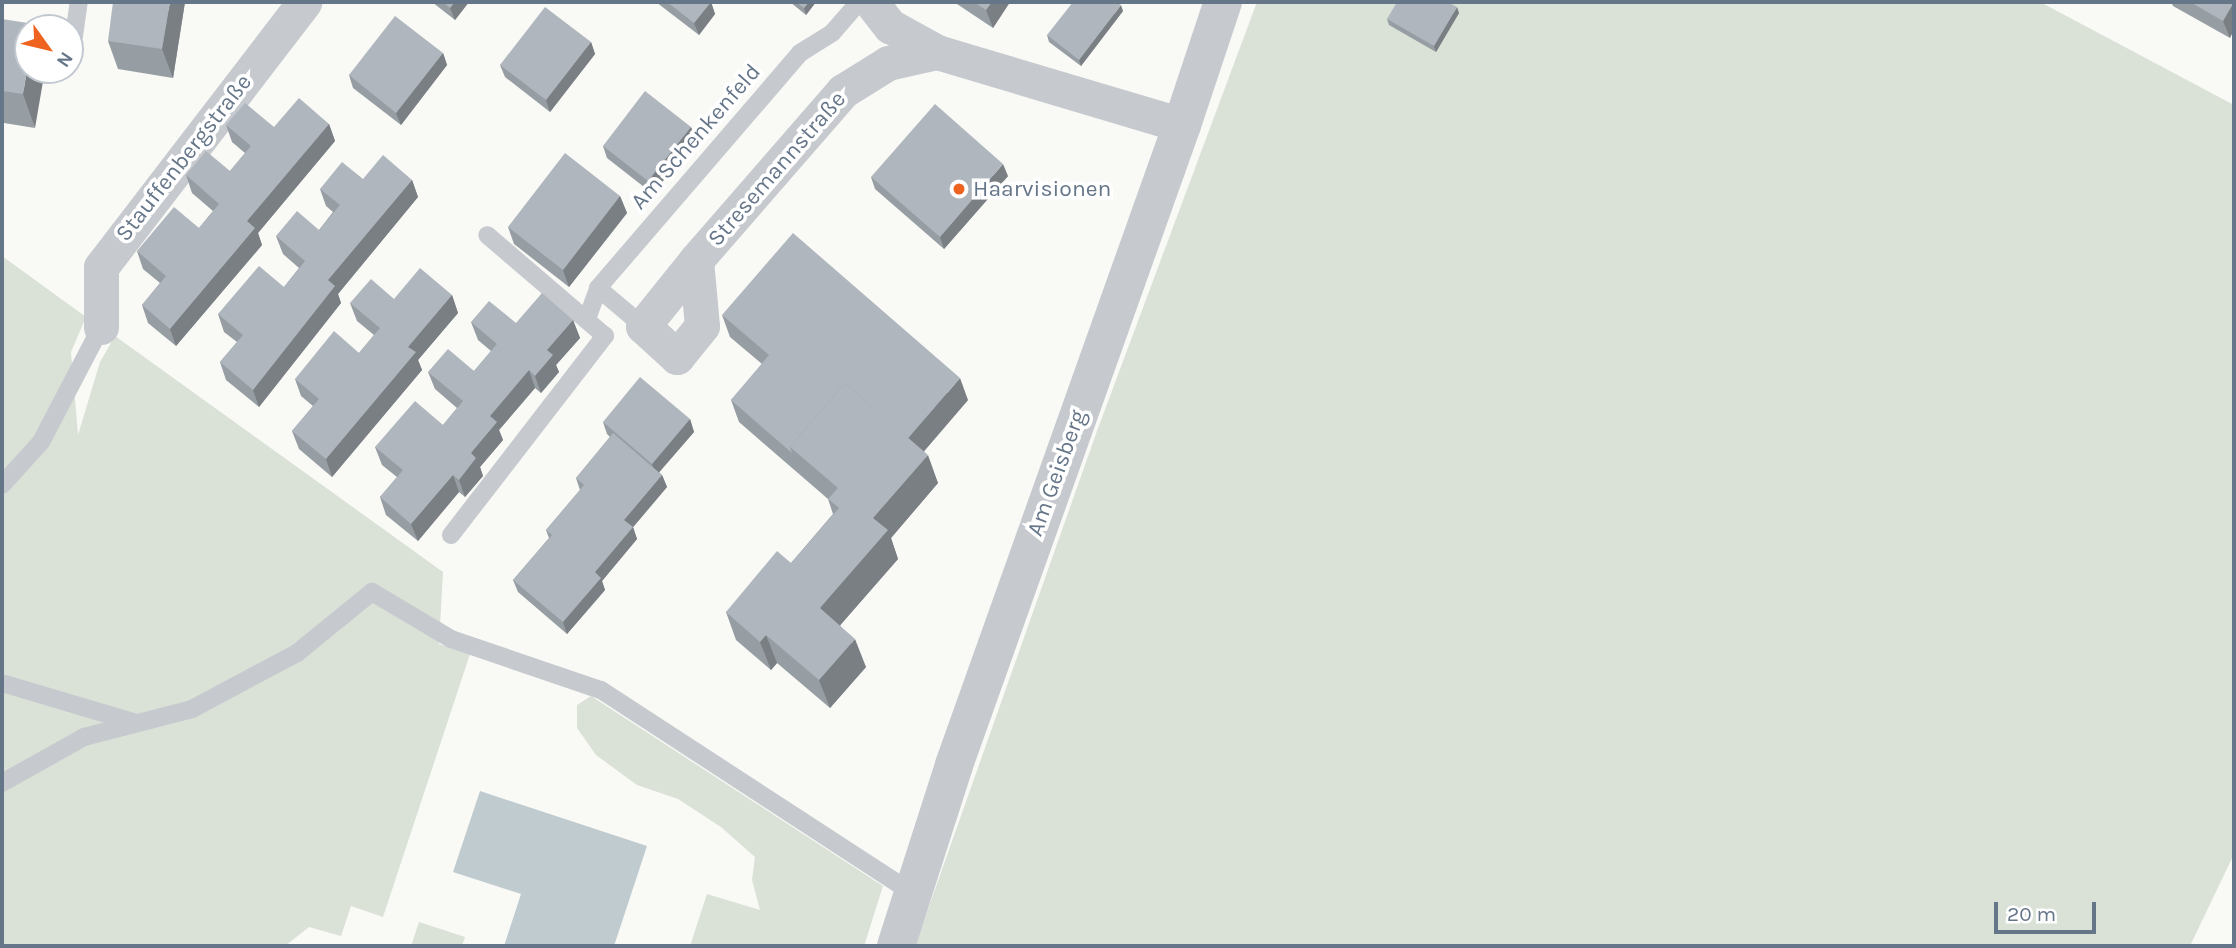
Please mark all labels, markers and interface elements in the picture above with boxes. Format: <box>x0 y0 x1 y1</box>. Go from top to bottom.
north arrow <box>14 14 84 84</box>
text: N <box>52 48 78 71</box>
street label: Am Schenkenfeld <box>625 59 767 215</box>
street label: Stauffenbergstraße <box>110 69 258 247</box>
street label: Stresemannstraße <box>702 86 852 252</box>
place label: Haarvisionen <box>973 175 1112 203</box>
marker: Haarvisionen <box>951 181 967 197</box>
street label: Am Geisberg <box>1021 406 1093 540</box>
scale bar <box>1998 888 2100 932</box>
text: 20 m <box>2007 902 2056 926</box>

